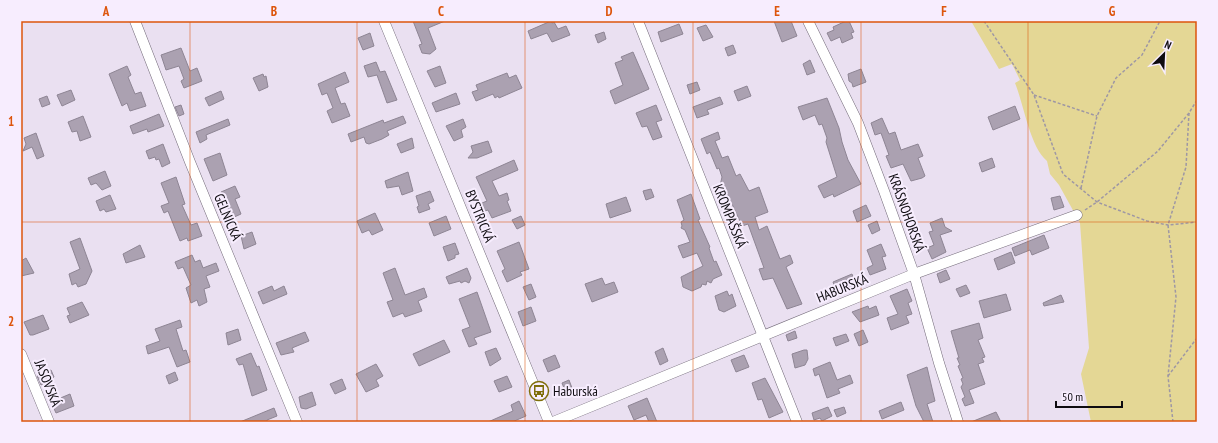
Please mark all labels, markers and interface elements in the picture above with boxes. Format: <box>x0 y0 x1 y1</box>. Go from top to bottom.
text: A <box>102 3 110 20</box>
text: B <box>271 3 277 20</box>
text: C <box>438 3 444 20</box>
text: D <box>606 3 613 20</box>
text: E <box>774 3 780 20</box>
text: F <box>941 3 947 20</box>
text: G <box>1109 3 1116 20</box>
north arrow <box>1144 34 1184 74</box>
text: N <box>1163 37 1174 52</box>
text: 1 <box>8 113 14 130</box>
street label: KRÁSNOHORSKÁ <box>884 171 930 255</box>
street label: KROMPAŠSKÁ <box>709 181 751 251</box>
street label: BYSTRICKÁ <box>461 187 499 245</box>
street label: GELNICKÁ <box>210 191 246 243</box>
street label: HABURSKÁ <box>814 269 871 306</box>
text: 2 <box>8 313 14 330</box>
street label: JASOVSKÁ <box>30 356 66 409</box>
bus stop icon: Haburská <box>528 380 550 402</box>
place label: Haburská <box>553 382 598 400</box>
scale bar <box>1056 383 1122 409</box>
text: 50 m <box>1062 389 1083 404</box>

